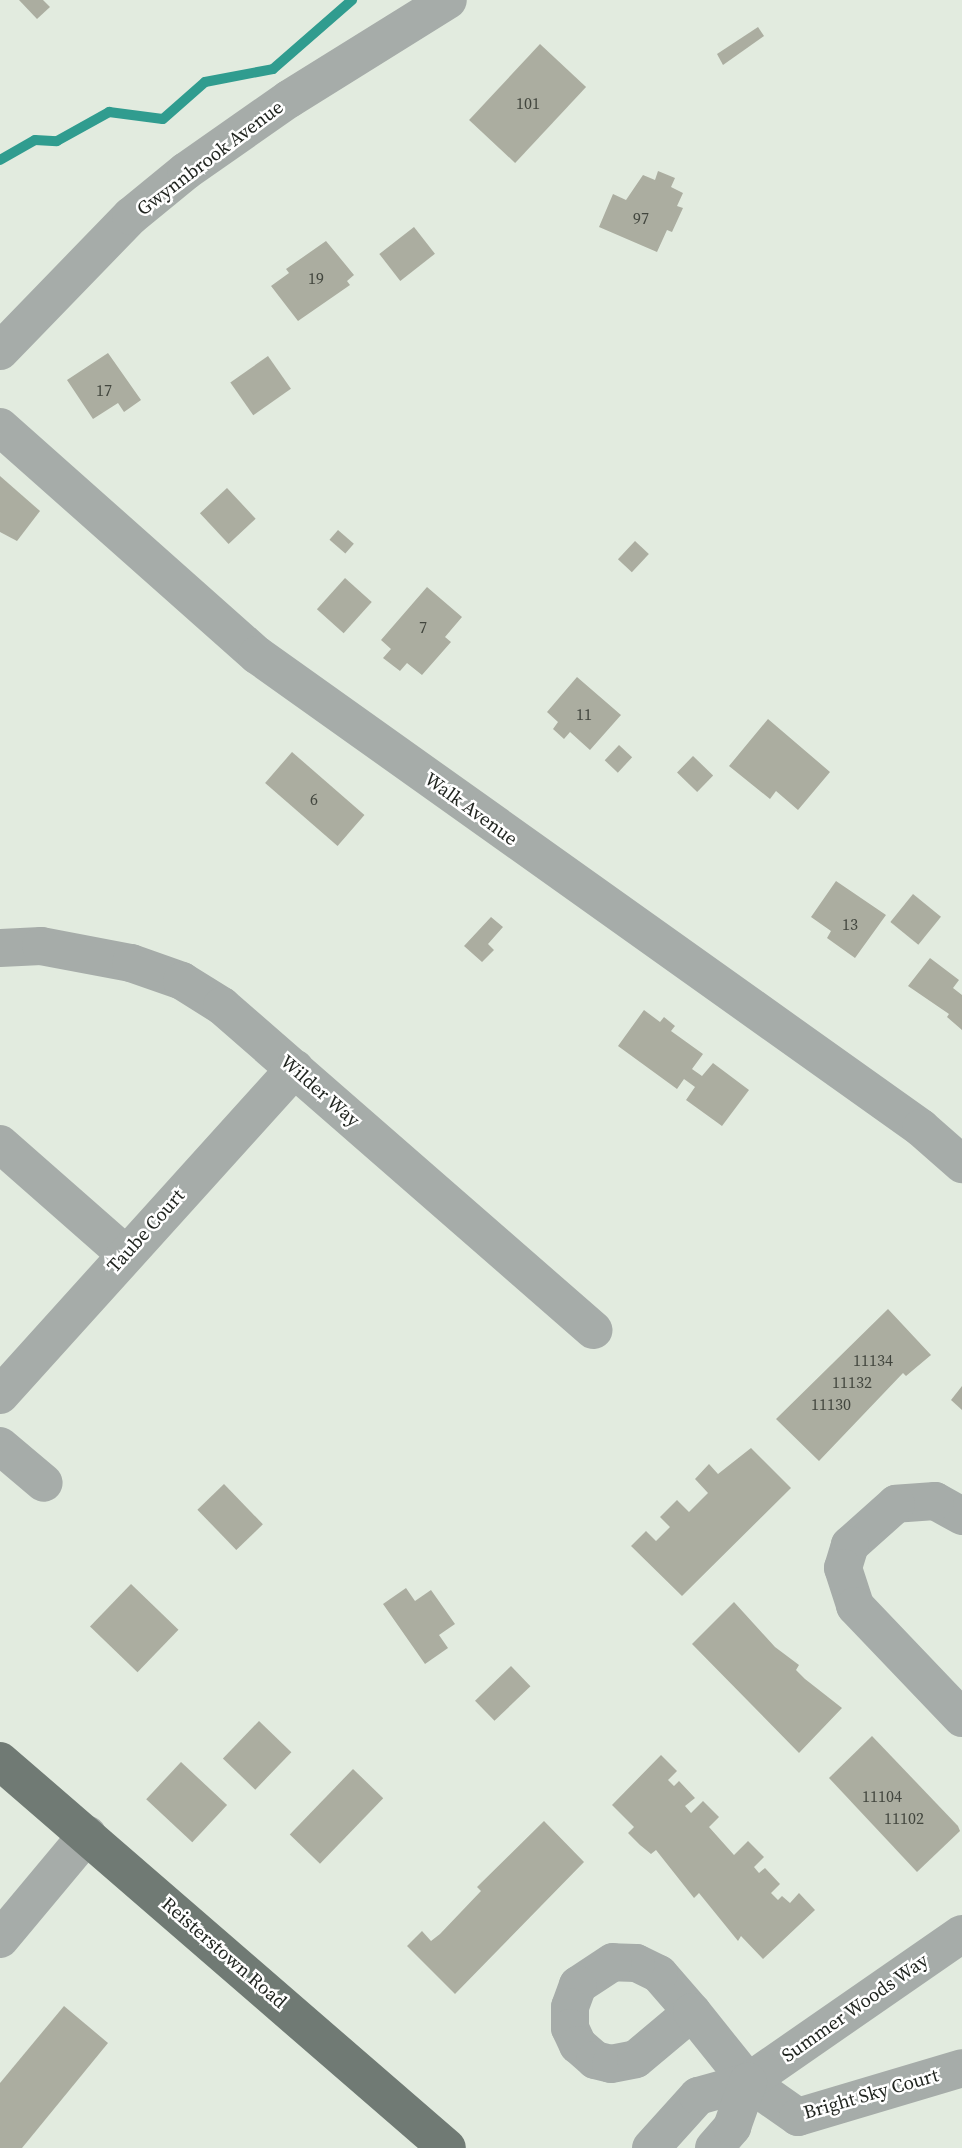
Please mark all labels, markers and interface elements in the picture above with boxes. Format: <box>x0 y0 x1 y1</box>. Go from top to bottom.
house number: 101 <box>516 93 540 113</box>
street label: Gwynnbrook Avenue <box>132 96 288 220</box>
house number: 97 <box>633 208 649 228</box>
house number: 19 <box>308 268 324 288</box>
house number: 17 <box>96 380 112 400</box>
house number: 7 <box>419 617 427 637</box>
house number: 11 <box>576 704 592 724</box>
street label: Walk Avenue <box>420 768 522 850</box>
house number: 6 <box>310 789 318 809</box>
house number: 13 <box>842 914 858 934</box>
street label: Wilder Way <box>275 1050 365 1132</box>
street label: Taube Court <box>103 1185 189 1277</box>
house number: 11134 <box>853 1350 893 1370</box>
house number: 11132 <box>832 1372 872 1392</box>
house number: 11130 <box>811 1394 851 1414</box>
house number: 11104 <box>862 1786 902 1806</box>
house number: 11102 <box>884 1808 924 1828</box>
street label: Reisterstown Road <box>157 1893 291 2013</box>
street label: Summer Woods Way <box>777 1949 933 2067</box>
street label: Bright Sky Court <box>801 2064 941 2124</box>

